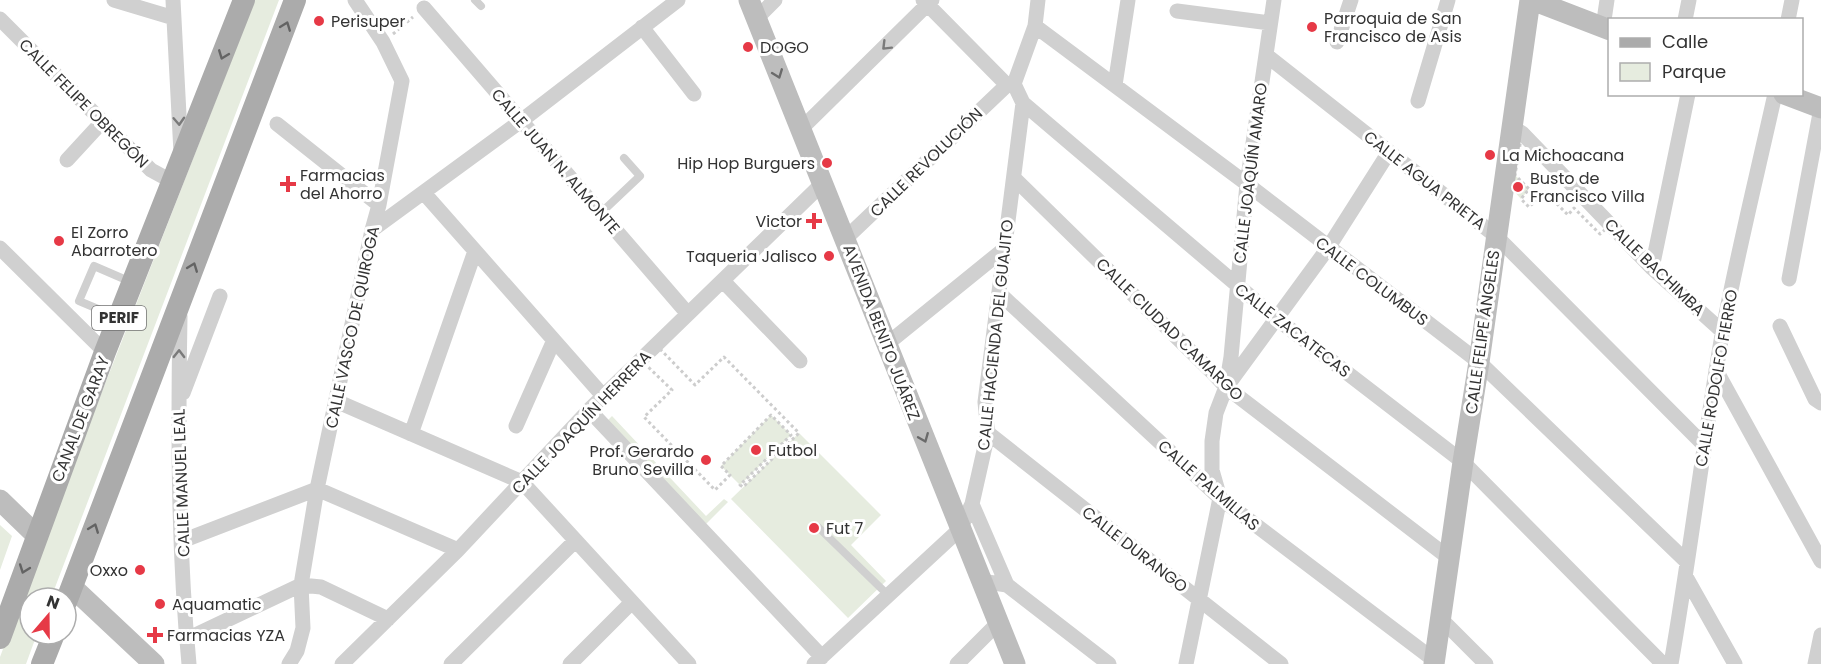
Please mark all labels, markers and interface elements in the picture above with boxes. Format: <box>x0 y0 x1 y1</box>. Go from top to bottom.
place label: Parroquia de San Francisco de Asis <box>1324 7 1462 48</box>
place label: Perisuper <box>331 10 405 33</box>
marker: Perisuper <box>312 14 326 28</box>
legend <box>1608 18 1803 96</box>
marker: Parroquia de San Francisco de Asis <box>1305 20 1319 34</box>
one-way arrow <box>278 21 291 32</box>
text: Calle <box>1662 29 1708 54</box>
street label: CALLE FELIPE OBREGÓN <box>14 33 154 173</box>
place label: DOGO <box>760 36 809 59</box>
one-way arrow <box>882 38 893 49</box>
marker: DOGO <box>741 40 755 54</box>
one-way arrow <box>218 48 230 59</box>
text: Parque <box>1662 59 1726 84</box>
one-way arrow <box>771 68 784 79</box>
street label: CALLE JOAQUÍN AMARO <box>1228 81 1273 265</box>
street label: CALLE JUAN N. ALMONTE <box>486 84 625 239</box>
street label: CALLE REVOLUCIÓN <box>865 102 988 222</box>
one-way arrow <box>173 117 186 126</box>
street label: CALLE AGUA PRIETA <box>1359 125 1491 235</box>
place label: La Michoacana <box>1502 144 1624 167</box>
marker: La Michoacana <box>1483 148 1497 162</box>
place label: Hip Hop Burguers <box>677 152 815 175</box>
marker: Hip Hop Burguers <box>820 156 834 170</box>
place label: Farmacias del Ahorro <box>300 164 385 205</box>
place label: Busto de Francisco Villa <box>1530 167 1645 208</box>
marker: Farmacias del Ahorro <box>281 177 295 191</box>
marker: Busto de Francisco Villa <box>1511 180 1525 194</box>
place label: Victor <box>756 210 802 233</box>
street label: CALLE BACHIMBA <box>1599 213 1710 322</box>
marker: Victor <box>807 214 821 228</box>
street label: CALLE HACIENDA DEL GUAJITO <box>972 219 1019 452</box>
place label: El Zorro Abarrotero <box>71 221 158 262</box>
street label: CALLE VASCO DE QUIROGA <box>320 224 385 430</box>
street label: CALLE COLUMBUS <box>1311 231 1433 331</box>
marker: El Zorro Abarrotero <box>52 234 66 248</box>
street label: AVENIDA BENITO JUÁREZ <box>837 241 926 423</box>
place label: Taqueria Jalisco <box>686 245 817 268</box>
marker: Taqueria Jalisco <box>822 249 836 263</box>
street label: CALLE FELIPE ÁNGELES <box>1460 249 1505 416</box>
street label: CALLE CIUDAD CAMARGO <box>1091 253 1248 406</box>
one-way arrow <box>186 262 199 273</box>
street label: CALLE ZACATECAS <box>1230 278 1355 383</box>
street label: CALLE RODOLFO FIERRO <box>1690 288 1743 469</box>
road number: PERIF <box>92 306 146 330</box>
street label: CALLE JOAQUÍN HERRERA <box>507 345 656 499</box>
one-way arrow <box>173 349 186 358</box>
street label: CANAL DE GARAY <box>46 352 115 485</box>
street label: CALLE MANUEL LEAL <box>167 408 196 557</box>
one-way arrow <box>916 432 929 443</box>
street label: CALLE PALMILLAS <box>1153 435 1265 536</box>
place label: Futbol <box>768 439 817 462</box>
place label: Prof. Gerardo Bruno Sevilla <box>589 440 694 481</box>
marker: Futbol <box>749 443 763 457</box>
marker: Prof. Gerardo Bruno Sevilla <box>699 453 713 467</box>
street label: CALLE DURANGO <box>1077 501 1192 598</box>
place label: Fut 7 <box>826 517 863 540</box>
marker: Fut 7 <box>807 521 821 535</box>
one-way arrow <box>87 523 100 534</box>
place label: Oxxo <box>90 559 128 582</box>
marker: Oxxo <box>133 563 147 577</box>
one-way arrow <box>19 564 32 574</box>
north arrow <box>18 586 78 646</box>
text: N <box>43 590 63 615</box>
place label: Aquamatic <box>172 593 262 616</box>
marker: Aquamatic <box>153 597 167 611</box>
place label: Farmacias YZA <box>167 624 285 647</box>
marker: Farmacias YZA <box>148 628 162 642</box>

